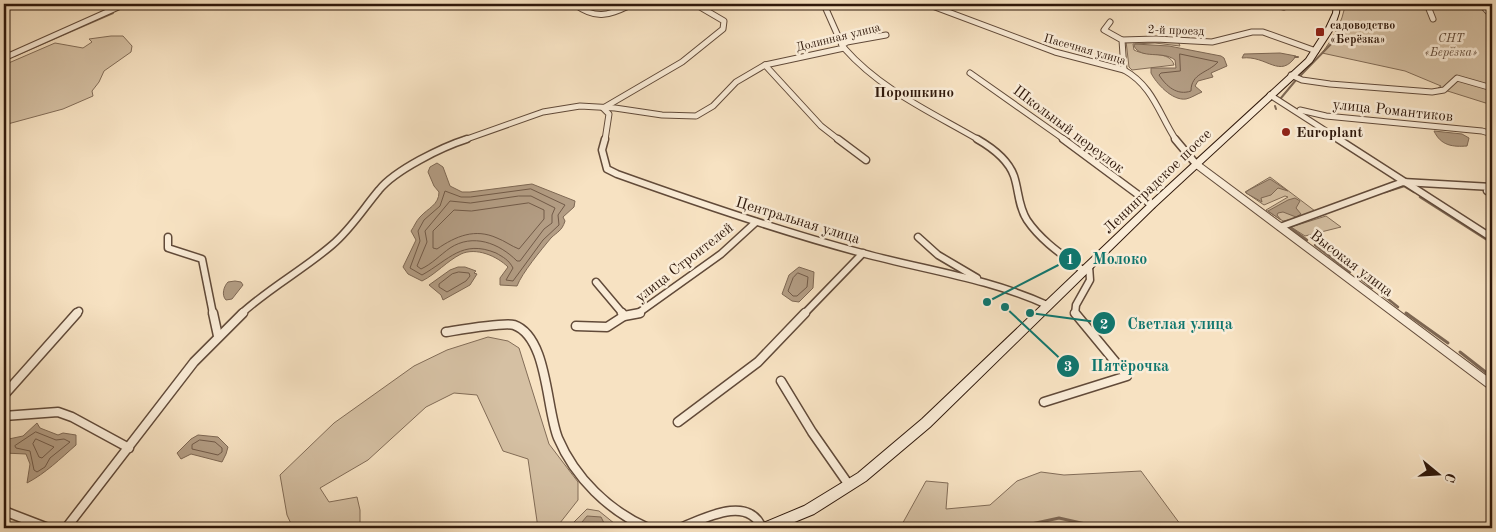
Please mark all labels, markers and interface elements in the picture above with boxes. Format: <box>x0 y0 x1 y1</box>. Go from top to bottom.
place label: садоводство «Берёзка» <box>1330 20 1395 46</box>
street label: Долинная улица <box>795 22 882 54</box>
street label: 2-й проезд <box>1147 24 1205 38</box>
marker: садоводство «Берёзка» <box>1314 26 1326 38</box>
street label: Пасечная улица <box>1042 32 1127 67</box>
park label: СНТ «Берёзка» <box>1425 33 1477 59</box>
street label: Школьный переулок <box>1010 84 1127 177</box>
district label: Порошкино <box>874 86 954 101</box>
street label: улица Романтиков <box>1332 98 1454 125</box>
marker: Europlant <box>1280 126 1292 138</box>
place label: Europlant <box>1296 126 1363 141</box>
street label: Ленинградское шоссе <box>1101 127 1215 237</box>
street label: Центральная улица <box>734 195 862 248</box>
street label: улица Строителей <box>633 220 737 306</box>
street label: Высокая улица <box>1307 228 1396 300</box>
callout: Молоко <box>1058 243 1158 274</box>
text: Молоко <box>1093 252 1147 268</box>
text: 1 <box>1066 253 1074 268</box>
callout: Светлая улица <box>1092 308 1242 339</box>
text: Светлая улица <box>1127 317 1233 333</box>
text: 2 <box>1100 318 1108 333</box>
callout: Пятёрочка <box>1056 350 1179 381</box>
text: Пятёрочка <box>1091 359 1169 375</box>
text: 3 <box>1064 360 1072 375</box>
north arrow <box>1414 450 1464 500</box>
text: С <box>1441 471 1457 484</box>

